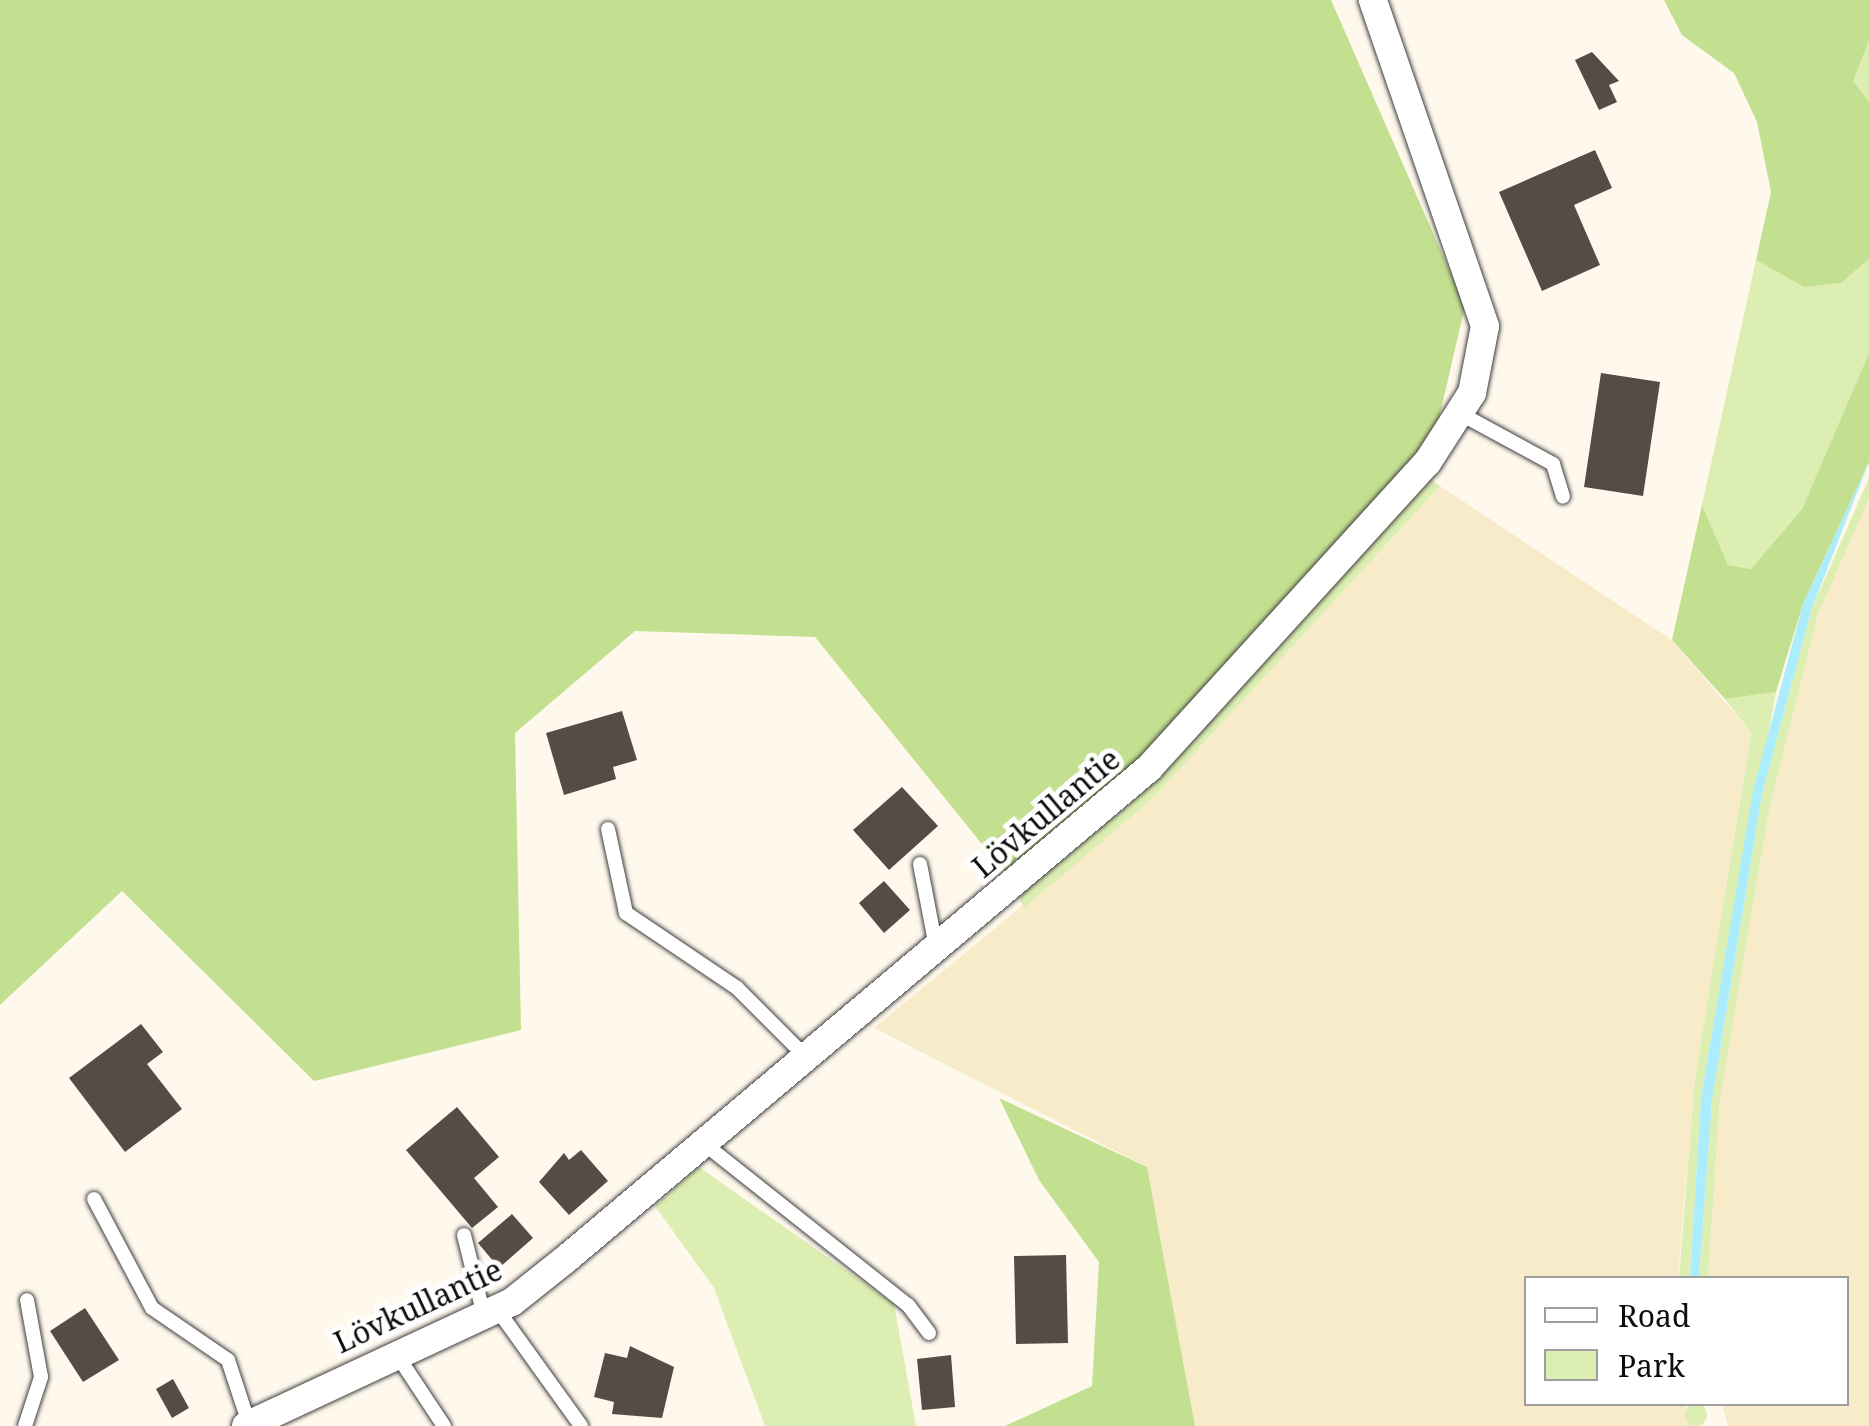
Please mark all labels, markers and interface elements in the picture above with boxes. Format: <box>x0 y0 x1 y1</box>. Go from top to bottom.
street label: Lövkullantie <box>965 741 1127 885</box>
street label: Lövkullantie <box>328 1251 508 1361</box>
legend <box>1524 1276 1849 1406</box>
text: Road <box>1618 1295 1690 1336</box>
text: Park <box>1618 1345 1685 1386</box>

